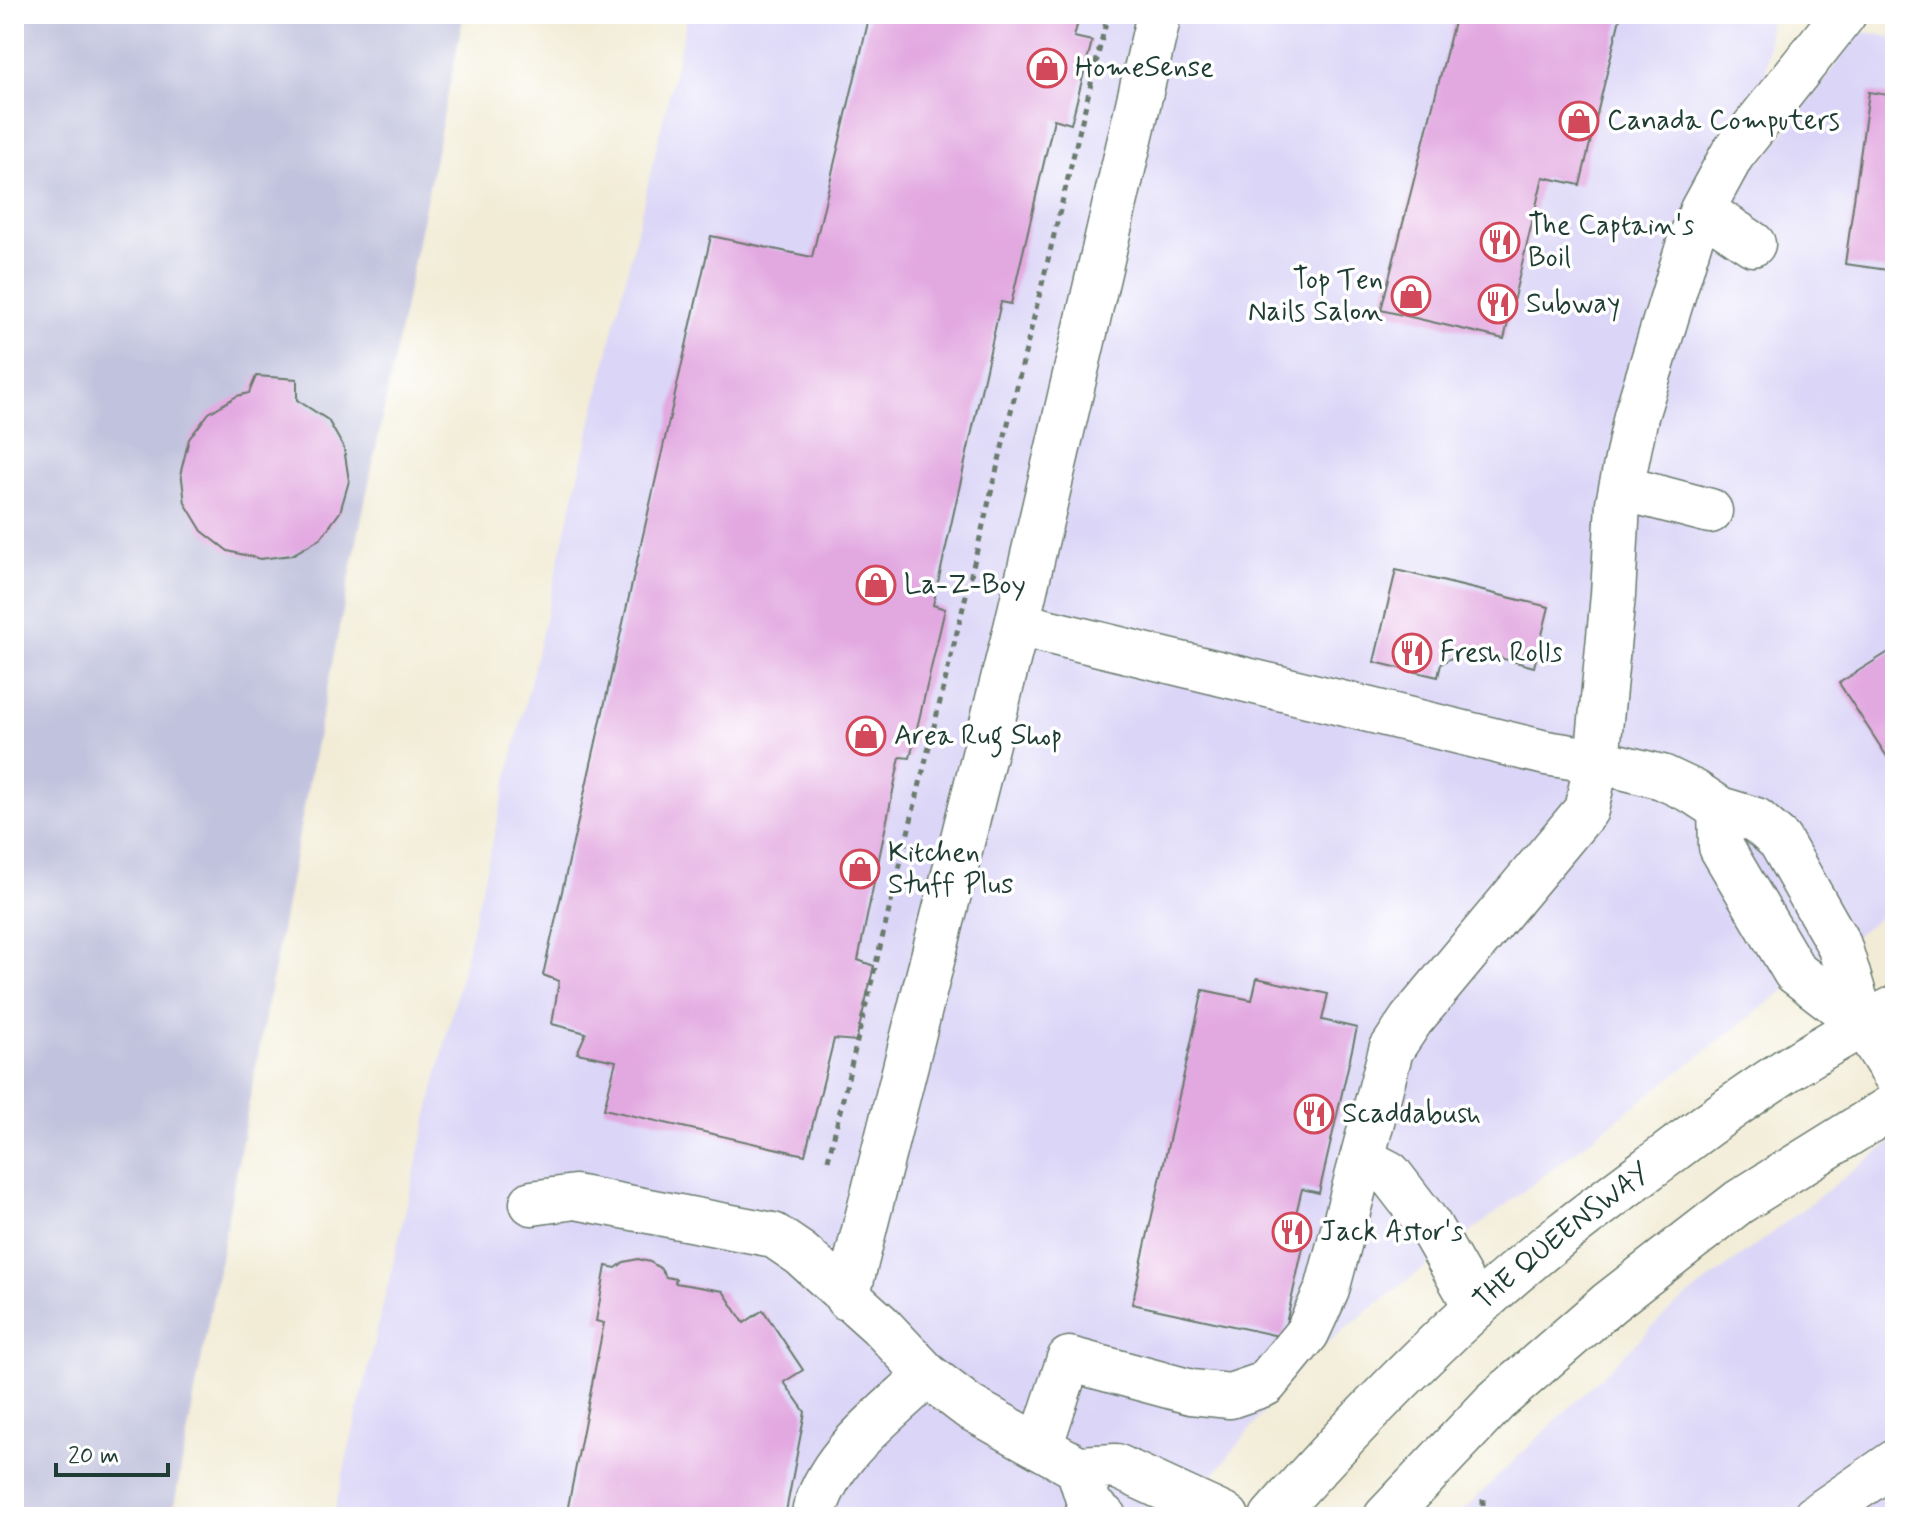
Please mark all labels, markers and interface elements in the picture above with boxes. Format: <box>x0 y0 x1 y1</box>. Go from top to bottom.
shop icon: HomeSense <box>1026 47 1068 89</box>
place label: HomeSense <box>1075 50 1214 87</box>
shop icon: Canada Computers <box>1558 100 1600 142</box>
place label: Canada Computers <box>1607 103 1840 140</box>
place label: The Captain's Boil <box>1528 208 1694 277</box>
restaurant icon: The Captain's Boil <box>1479 221 1521 263</box>
place label: Top Ten Nails Salon <box>1248 262 1383 331</box>
shop icon: Top Ten Nails Salon <box>1390 275 1432 317</box>
restaurant icon: Subway <box>1477 283 1519 325</box>
place label: Subway <box>1526 286 1620 323</box>
shop icon: La-Z-Boy <box>855 564 897 606</box>
place label: La-Z-Boy <box>904 567 1026 604</box>
restaurant icon: Fresh Rolls <box>1391 632 1433 674</box>
place label: Fresh Rolls <box>1440 635 1562 672</box>
shop icon: Area Rug Shop <box>845 715 887 757</box>
place label: Area Rug Shop <box>894 718 1062 758</box>
place label: Kitchen Stuff Plus <box>888 835 1014 904</box>
shop icon: Kitchen Stuff Plus <box>839 848 881 890</box>
restaurant icon: Scaddabush <box>1293 1093 1335 1135</box>
place label: Scaddabush <box>1342 1096 1481 1133</box>
street label: THE QUEENSWAY <box>1466 1155 1658 1319</box>
restaurant icon: Jack Astor's <box>1271 1211 1313 1253</box>
place label: Jack Astor's <box>1320 1214 1463 1251</box>
scale bar <box>56 1427 168 1477</box>
text: 20 m <box>68 1441 119 1472</box>

